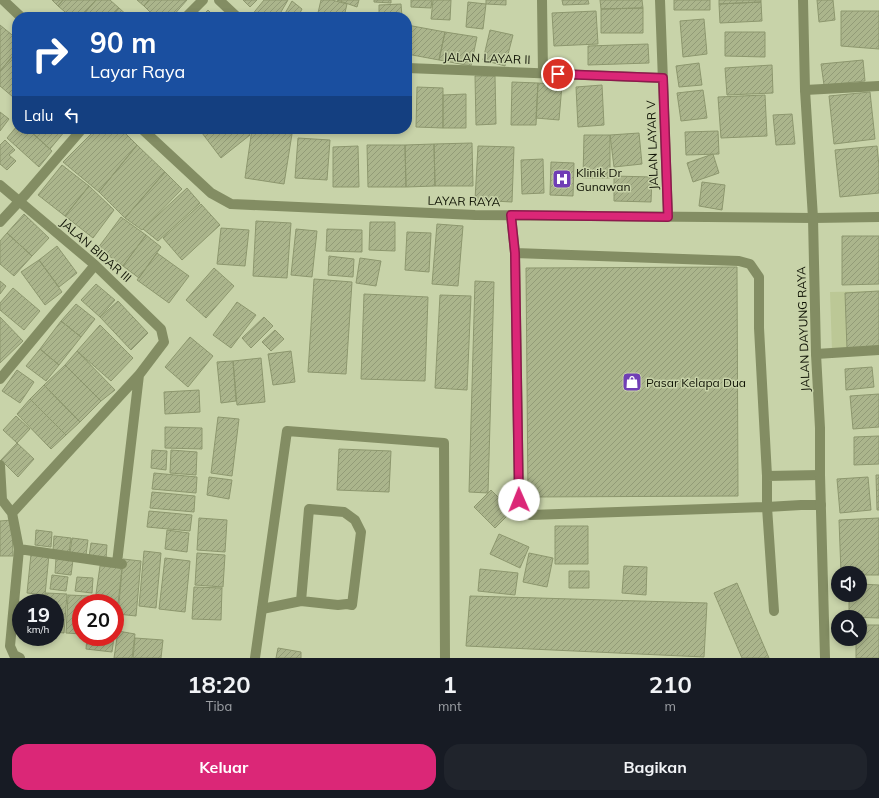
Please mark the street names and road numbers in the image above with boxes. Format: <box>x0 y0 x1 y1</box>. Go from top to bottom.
street label: JALAN LAYAR II <box>443 49 531 67</box>
street label: JALAN LAYAR V <box>643 99 661 190</box>
street label: LAYAR RAYA <box>428 193 501 209</box>
street label: JALAN BIDAR III <box>57 215 135 285</box>
street label: JALAN DAYUNG RAYA <box>793 266 813 392</box>

